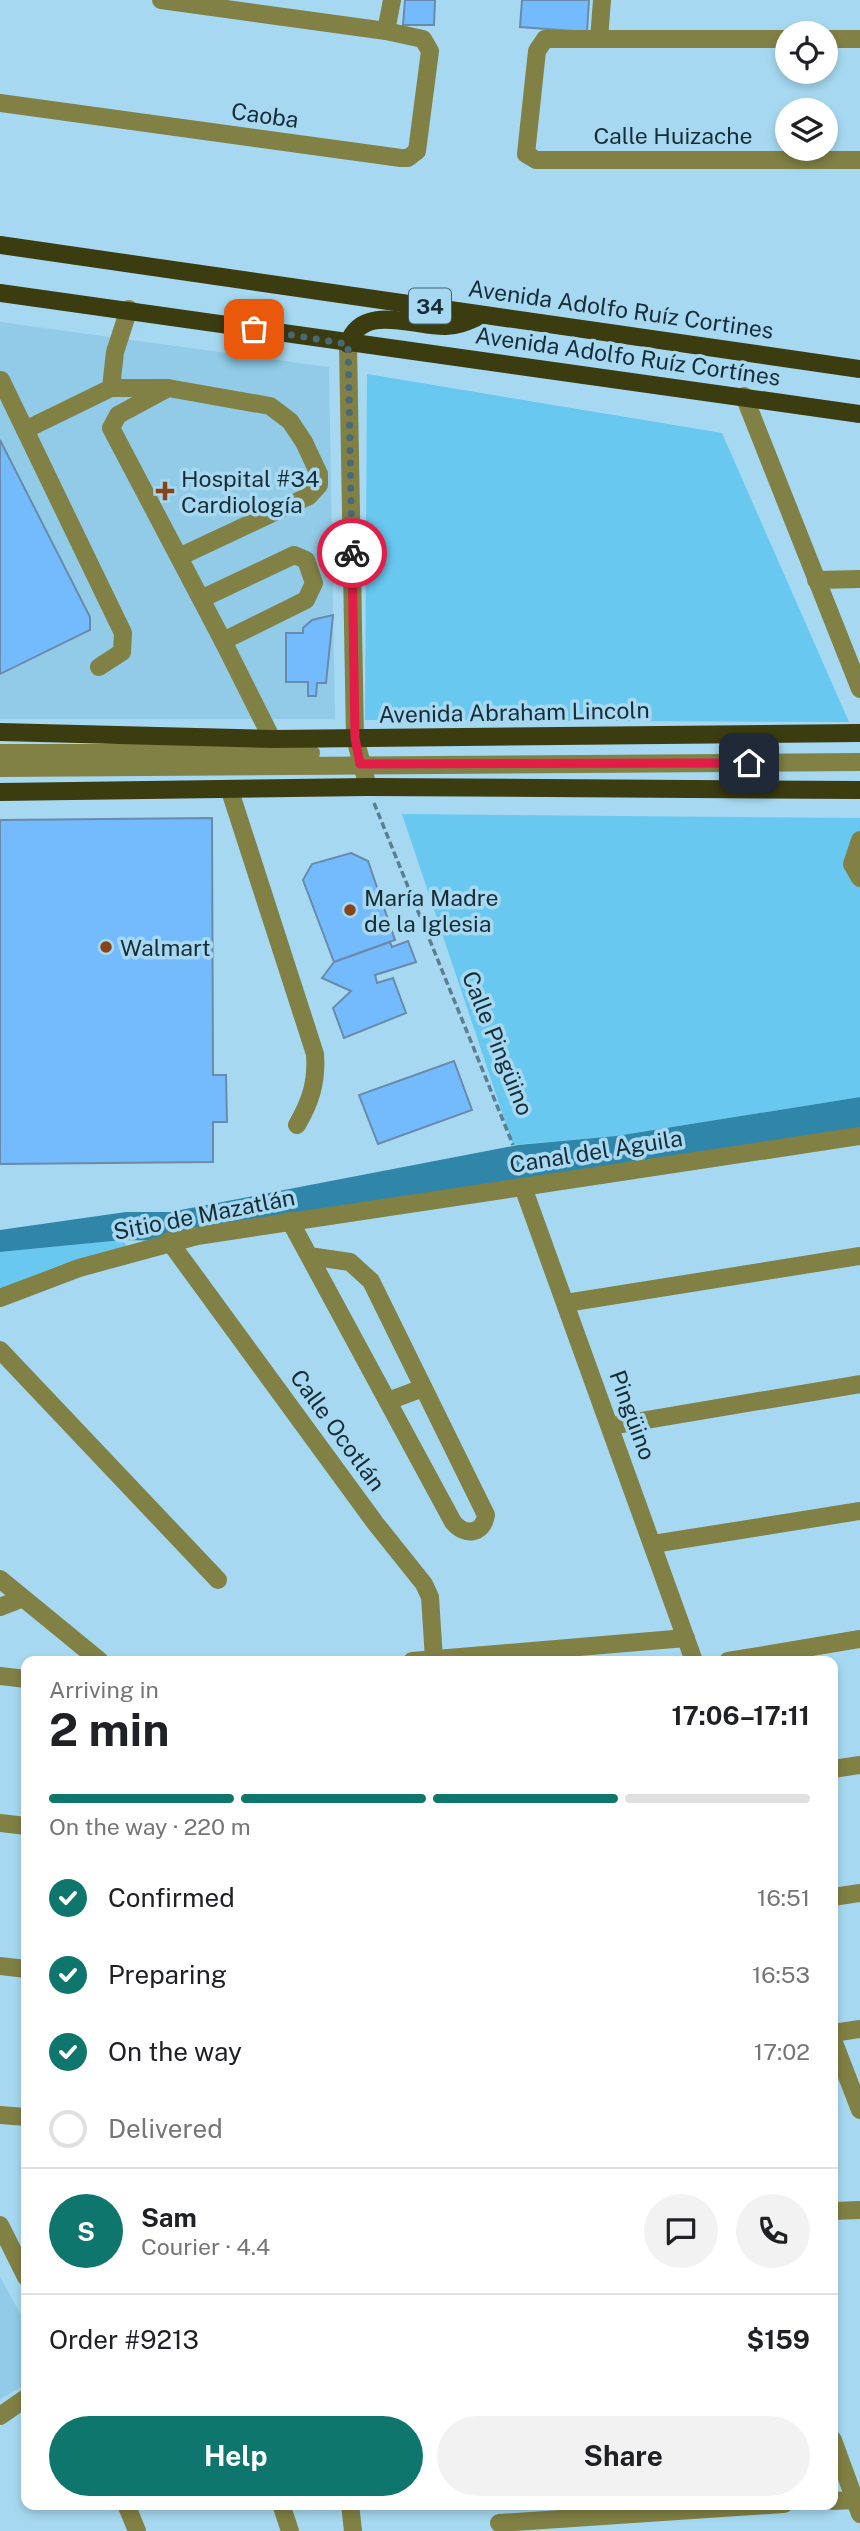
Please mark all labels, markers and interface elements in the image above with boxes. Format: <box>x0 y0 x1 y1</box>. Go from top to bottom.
map controls <box>775 21 838 161</box>
button: locate <box>775 21 838 84</box>
street label: Caoba <box>230 97 300 133</box>
button: layers <box>775 98 838 161</box>
street label: Calle Huizache <box>593 122 753 149</box>
street label: Avenida Adolfo Ruíz Cortines <box>467 274 775 344</box>
road number: 34 <box>409 288 451 324</box>
pin <box>224 299 284 359</box>
icon: bag <box>235 310 273 348</box>
street label: Avenida Adolfo Ruíz Cortínes <box>474 321 782 391</box>
place label: Hospital #34 Cardiología <box>181 465 319 518</box>
marker: Hospital #34 Cardiología <box>155 481 175 501</box>
courier <box>317 518 387 588</box>
icon: bike <box>333 534 371 572</box>
street label: Avenida Abraham Lincoln <box>378 696 650 728</box>
pin <box>719 733 779 793</box>
icon: home <box>730 744 768 782</box>
place label: María Madre de la Iglesia <box>364 884 499 937</box>
marker: María Madre de la Iglesia <box>342 902 358 918</box>
place label: Walmart <box>120 934 211 961</box>
marker: Walmart <box>98 939 114 955</box>
street label: Calle Pingüino <box>457 967 539 1119</box>
street label: Canal del Aguila <box>508 1124 684 1178</box>
street label: Sitio de Mazatlán <box>111 1183 297 1245</box>
street label: Calle Ocotlán <box>285 1364 391 1496</box>
street label: Pingüino <box>604 1367 662 1463</box>
text: Arriving in <box>49 1676 159 1703</box>
text: 17:06–17:11 <box>671 1700 810 1731</box>
text: 2 min <box>49 1702 169 1756</box>
text: On the way · 220 m <box>49 1813 251 1840</box>
icon: check <box>49 1879 87 1917</box>
text: Confirmed <box>108 1882 235 1913</box>
text: 16:51 <box>757 1884 810 1911</box>
icon: check <box>49 1956 87 1994</box>
text: Preparing <box>108 1959 227 1990</box>
text: 16:53 <box>752 1961 810 1988</box>
icon: check <box>49 2033 87 2071</box>
text: On the way <box>108 2036 242 2067</box>
text: 17:02 <box>754 2038 810 2065</box>
text: Delivered <box>108 2113 223 2144</box>
button: chat <box>644 2194 718 2268</box>
button: phone <box>736 2194 810 2268</box>
text: Sam <box>141 2202 197 2233</box>
text: S <box>77 2216 95 2247</box>
text: Courier · 4.4 <box>141 2233 270 2260</box>
text: Order #9213 <box>49 2324 199 2355</box>
text: $159 <box>746 2324 810 2355</box>
button: Help <box>49 2416 423 2496</box>
button: Share <box>437 2416 810 2496</box>

